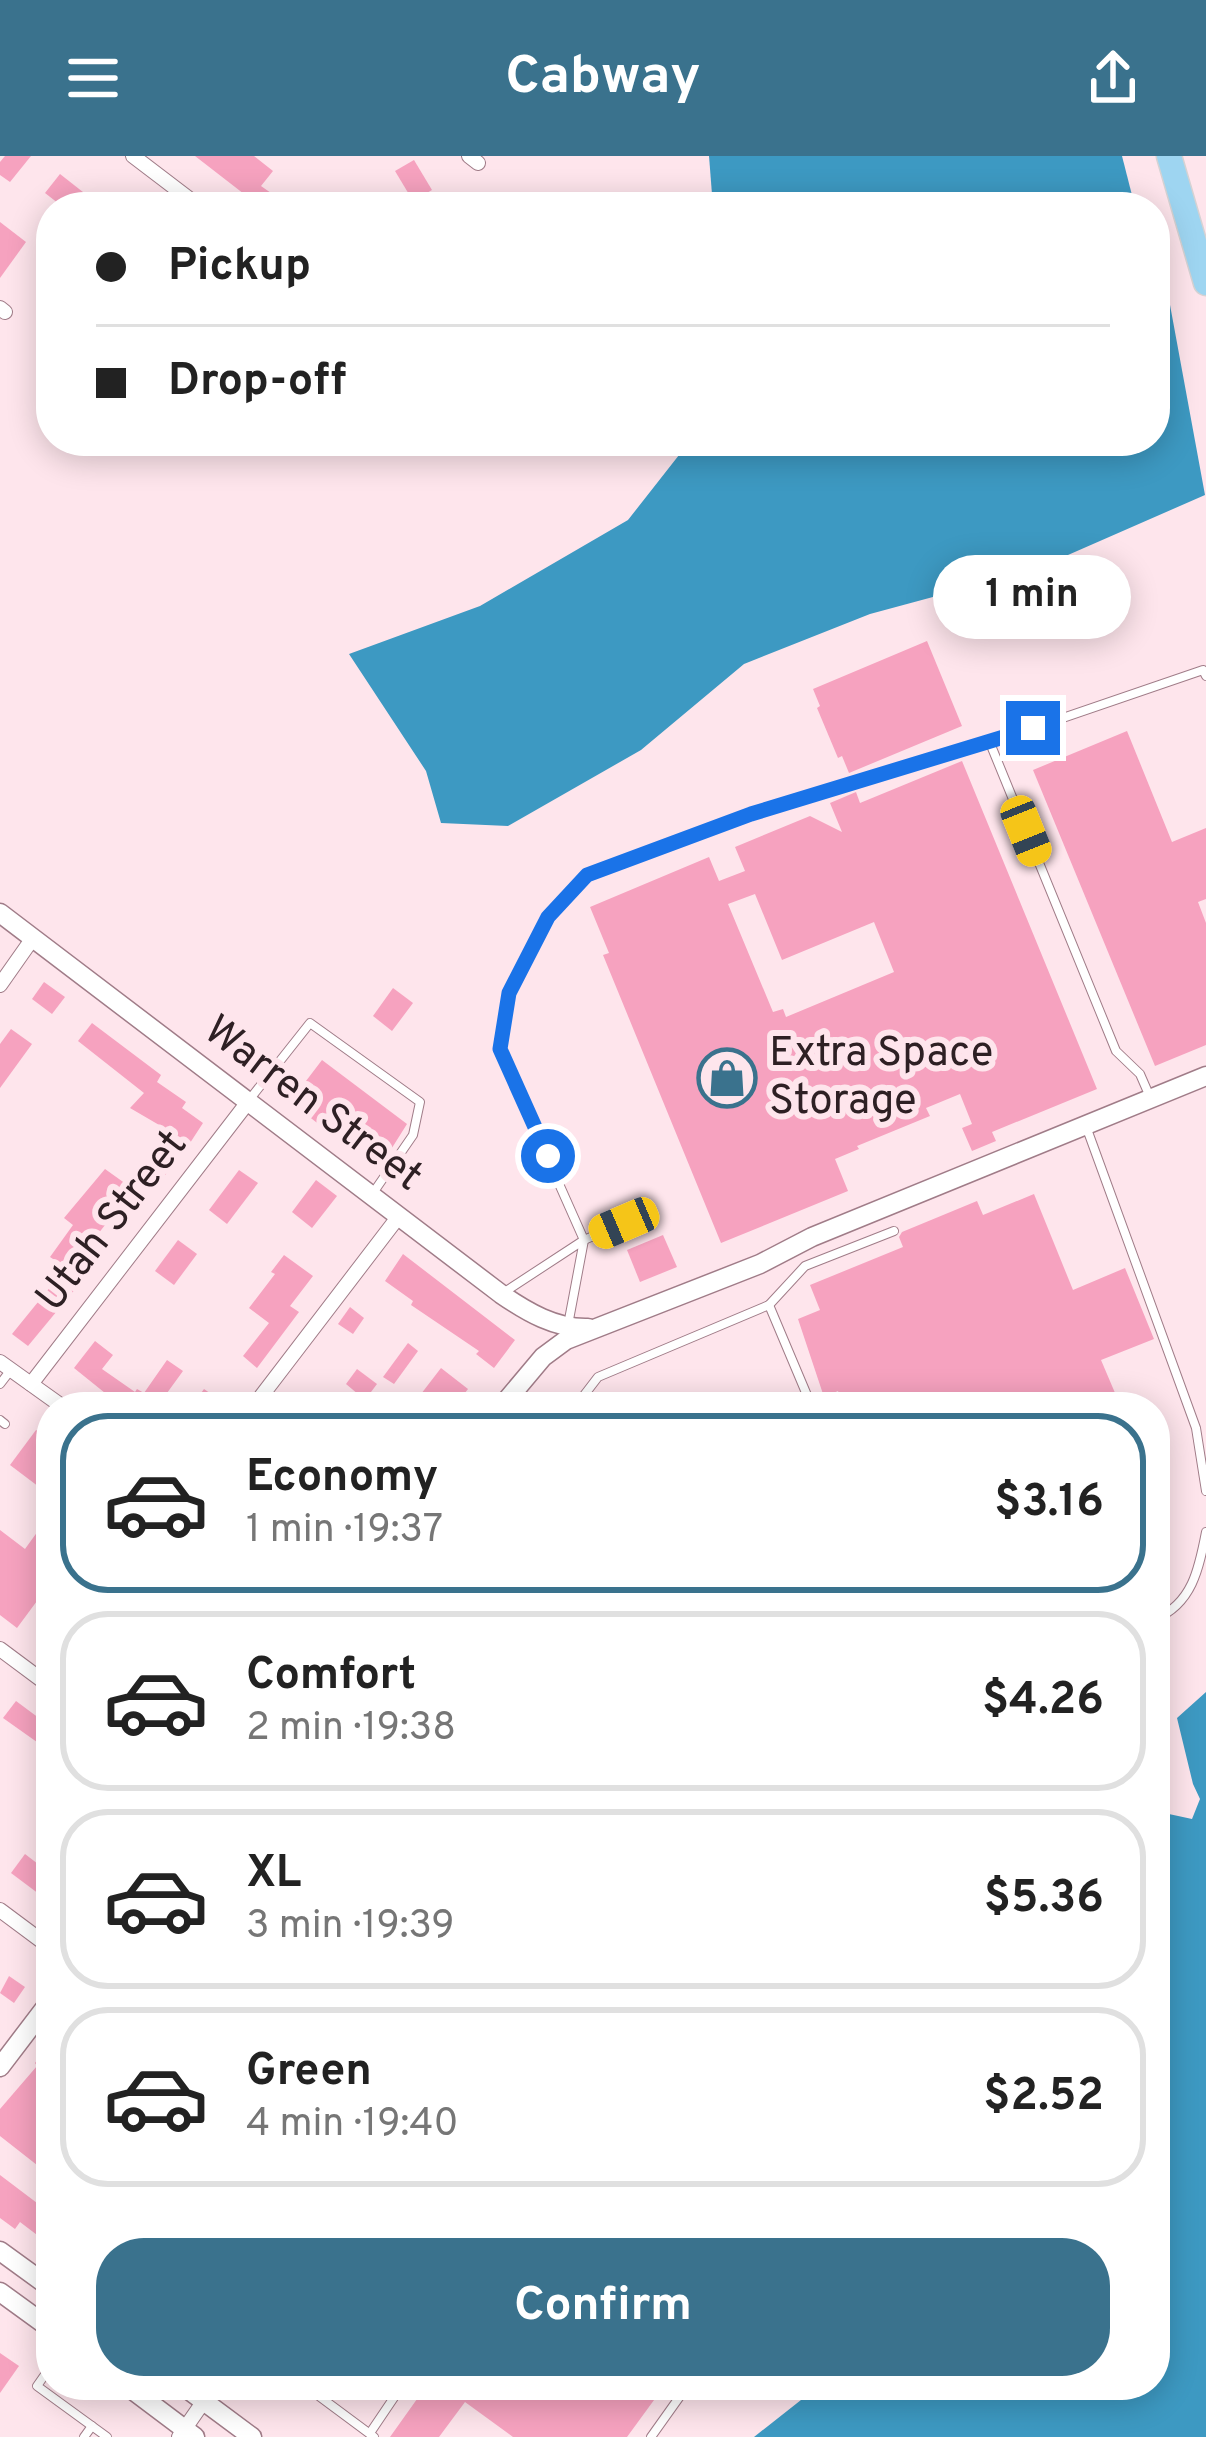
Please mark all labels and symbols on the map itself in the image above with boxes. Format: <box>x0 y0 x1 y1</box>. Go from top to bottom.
callout: 1 min <box>934 554 1132 638</box>
route end <box>1006 701 1060 755</box>
car <box>996 791 1056 871</box>
street label: Warren Street <box>192 1005 432 1205</box>
place label: Extra Space Storage <box>769 1028 993 1129</box>
shop icon: Extra Space Storage <box>696 1047 758 1109</box>
street label: Utah Street <box>26 1121 200 1323</box>
route start <box>521 1129 575 1183</box>
car <box>584 1192 664 1254</box>

